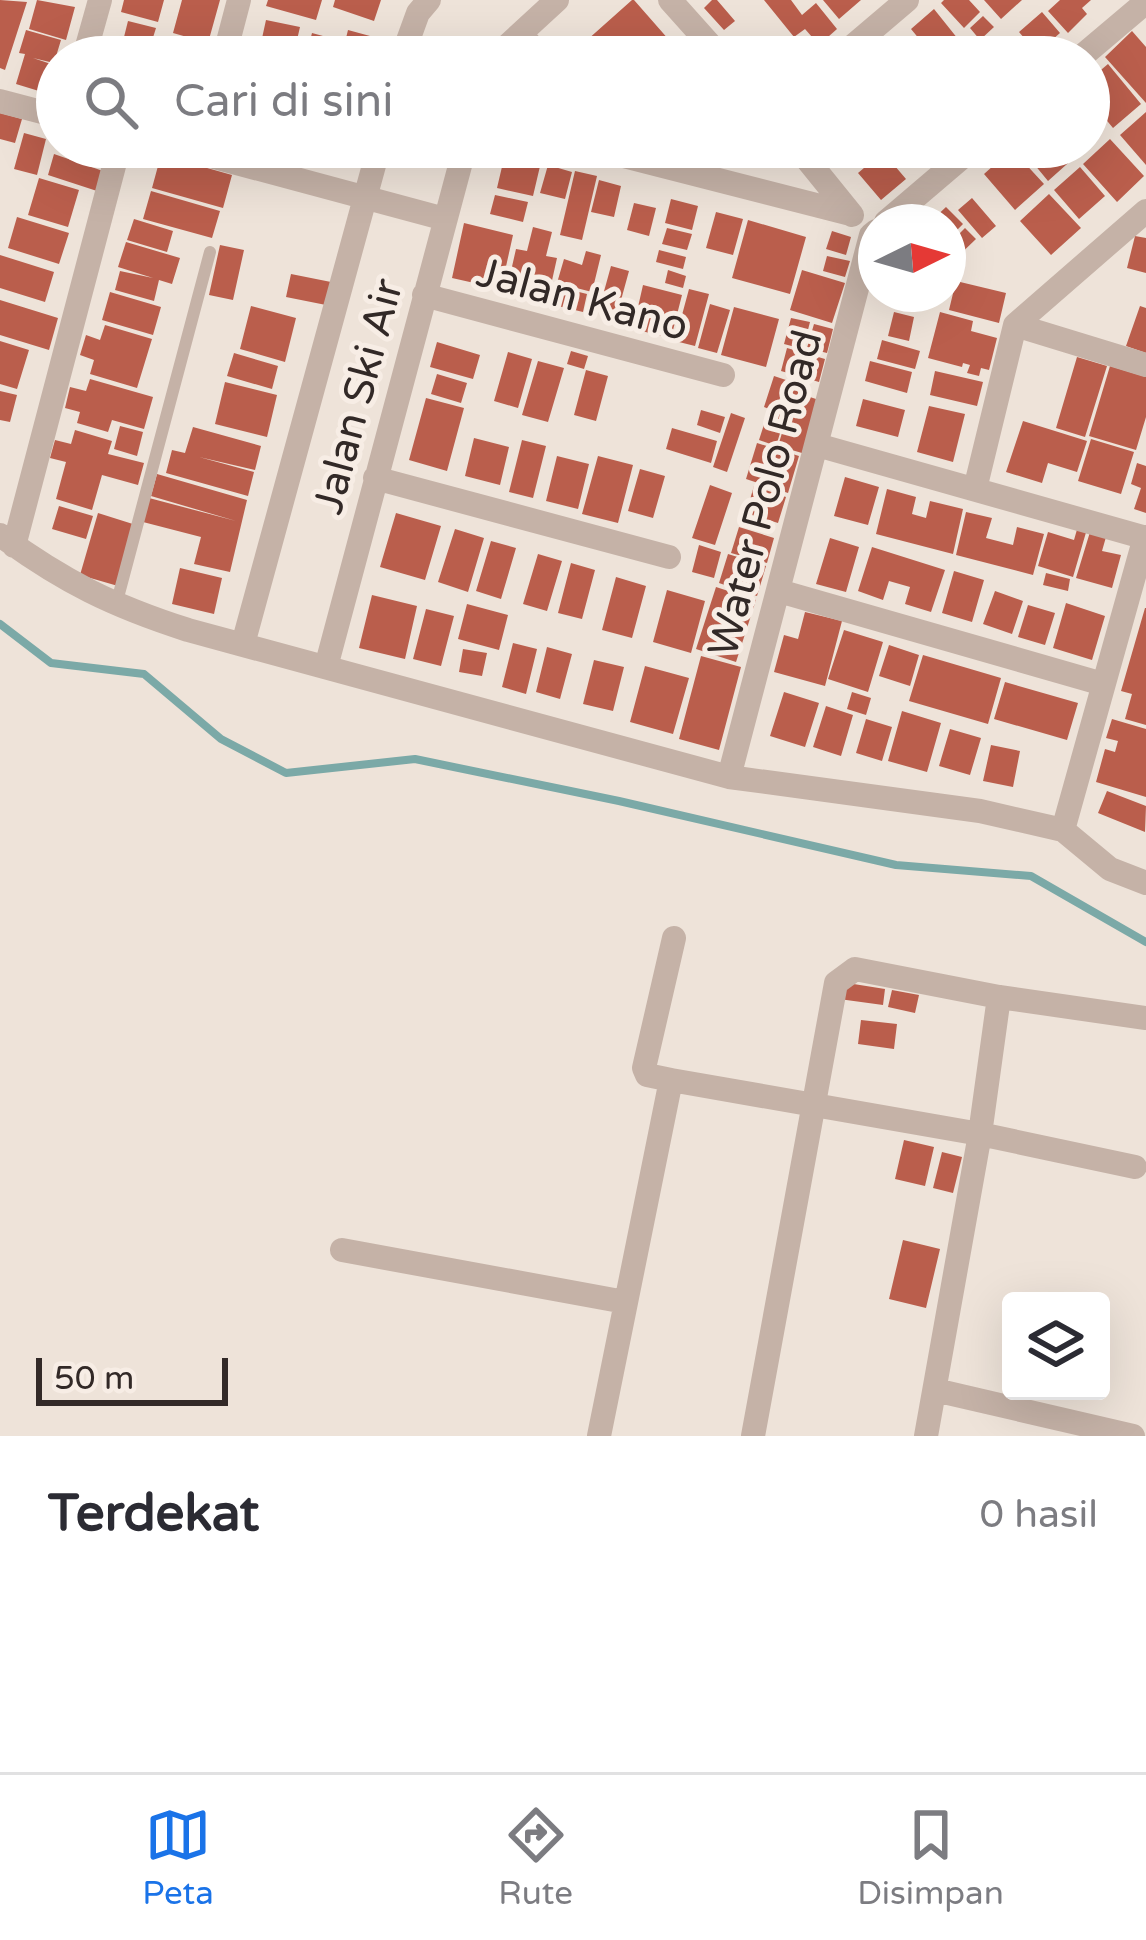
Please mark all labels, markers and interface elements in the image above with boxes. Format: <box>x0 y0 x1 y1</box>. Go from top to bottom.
search box <box>36 36 1110 168</box>
icon: search <box>78 69 144 135</box>
text: Cari di sini <box>174 75 393 129</box>
north arrow <box>858 204 966 312</box>
street label: Jalan Kano <box>471 247 694 352</box>
street label: Jalan Ski Air <box>303 273 414 519</box>
street label: Water Polo Road <box>697 324 834 662</box>
map controls <box>1002 1292 1110 1400</box>
button: layers <box>1002 1292 1110 1400</box>
scale bar <box>36 1352 228 1405</box>
text: 50 m <box>54 1359 134 1398</box>
text: Terdekat <box>48 1483 259 1545</box>
text: 0 hasil <box>980 1491 1098 1538</box>
tab: Peta <box>142 1802 214 1913</box>
tab: Rute <box>498 1802 573 1913</box>
tab: Disimpan <box>857 1802 1004 1913</box>

